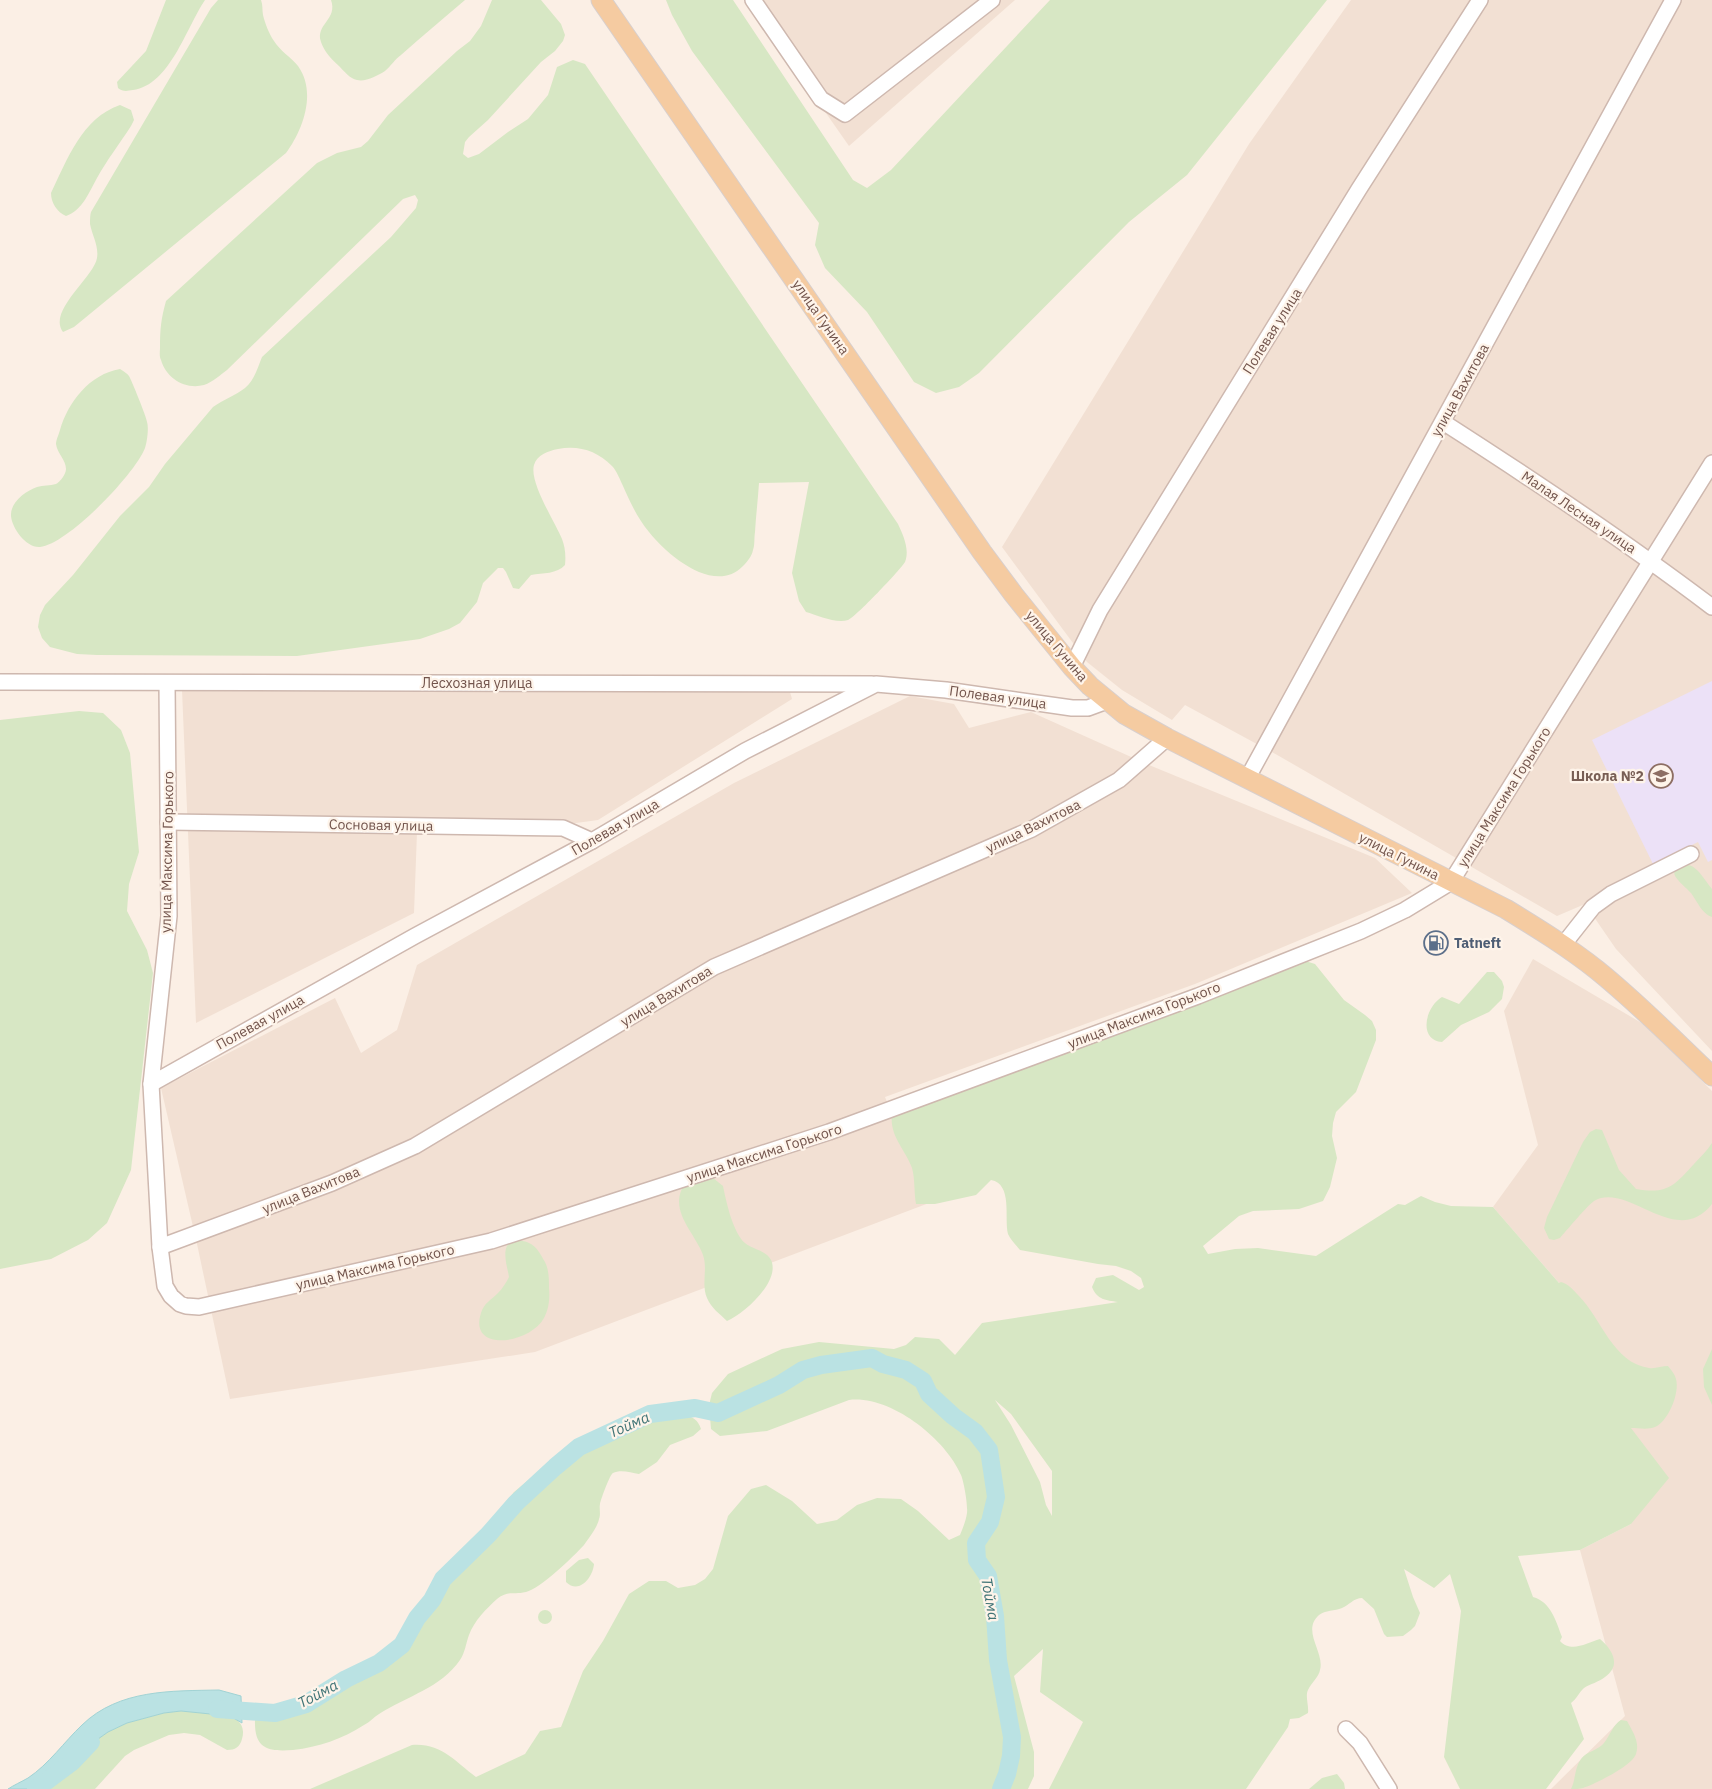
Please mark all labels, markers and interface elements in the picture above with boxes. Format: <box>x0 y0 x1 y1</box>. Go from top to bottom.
street label: улица Гунина <box>788 276 854 358</box>
street label: Полевая улица <box>1238 284 1306 377</box>
street label: улица Вахитова <box>1427 340 1493 440</box>
street label: Малая Лесная улица <box>1518 467 1640 557</box>
street label: улица Гунина <box>1022 607 1092 686</box>
street label: Лесхозная улица <box>421 674 533 692</box>
street label: Полевая улица <box>948 681 1048 713</box>
street label: улица Максима Горького <box>1453 723 1555 870</box>
school or university icon: Школа №2 <box>1648 763 1674 789</box>
place label: Школа №2 <box>1571 767 1644 785</box>
street label: улица Максима Горького <box>157 771 177 933</box>
street label: Полевая улица <box>568 794 662 859</box>
street label: улица Вахитова <box>982 795 1084 857</box>
street label: Сосновая улица <box>329 815 434 835</box>
street label: улица Гунина <box>1356 828 1443 884</box>
fuel station icon: Tatneft <box>1423 930 1449 956</box>
place label: Tatneft <box>1454 934 1501 952</box>
street label: улица Вахитова <box>617 961 715 1030</box>
street label: улица Максима Горького <box>1065 978 1223 1052</box>
street label: Полевая улица <box>213 990 308 1054</box>
street label: улица Максима Горького <box>684 1119 844 1187</box>
street label: улица Вахитова <box>260 1162 363 1218</box>
street label: улица Максима Горького <box>294 1240 456 1294</box>
water label: Тойма <box>605 1407 653 1442</box>
water label: Тойма <box>977 1576 1004 1622</box>
water label: Тойма <box>294 1675 341 1712</box>

